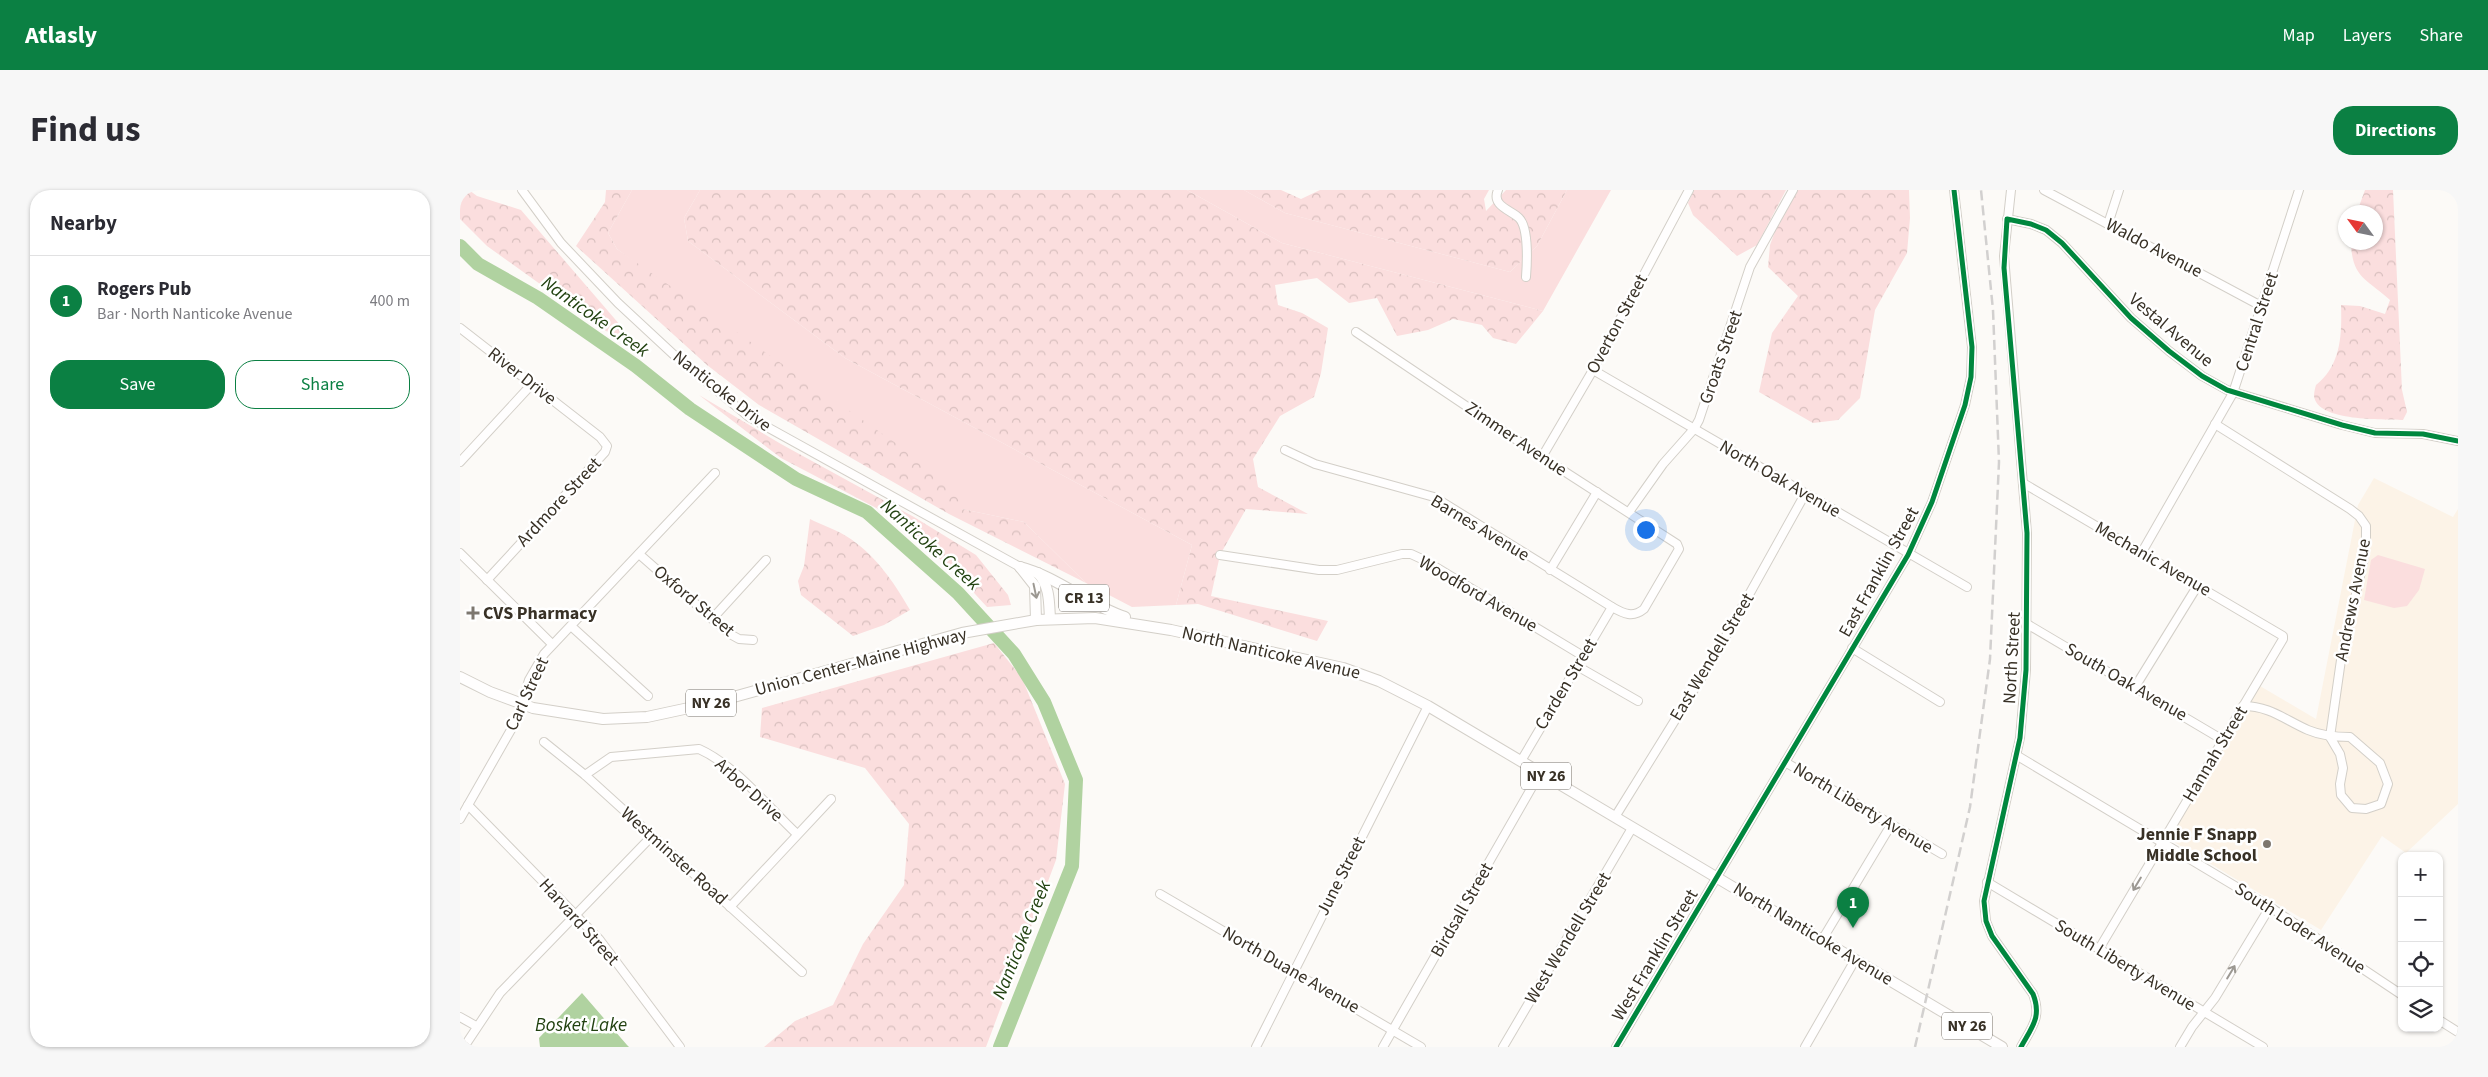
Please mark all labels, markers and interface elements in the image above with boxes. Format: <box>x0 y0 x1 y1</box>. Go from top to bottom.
text: Atlasly <box>25 18 97 53</box>
text: Map <box>2283 23 2315 48</box>
text: Layers <box>2343 23 2392 48</box>
text: Share <box>2420 23 2463 48</box>
text: Find us <box>30 105 140 155</box>
button: Directions <box>2333 106 2458 155</box>
north arrow <box>2338 205 2383 250</box>
text: Nearby <box>50 208 117 238</box>
street label: Waldo Avenue <box>2101 212 2207 284</box>
street label: Central Street <box>2229 269 2285 375</box>
water label: Nanticoke Creek <box>536 270 655 365</box>
street label: Overton Street <box>1580 270 1654 378</box>
text: Rogers Pub <box>97 276 191 303</box>
street label: Vestal Avenue <box>2123 287 2219 373</box>
text: 1 <box>62 290 70 312</box>
text: 400 m <box>370 290 410 312</box>
text: Bar · North Nanticoke Avenue <box>97 303 293 325</box>
street label: Groats Street <box>1693 307 1749 407</box>
street label: River Drive <box>482 341 562 411</box>
street label: Nanticoke Drive <box>667 345 777 437</box>
button: Save <box>50 360 225 409</box>
button: Share <box>235 360 410 409</box>
street label: Zimmer Avenue <box>1460 396 1572 482</box>
street label: North Oak Avenue <box>1715 434 1845 524</box>
street label: Ardmore Street <box>511 452 607 552</box>
street label: Barnes Avenue <box>1426 489 1534 567</box>
water label: Nanticoke Creek <box>874 493 987 598</box>
street label: East Franklin Street <box>1833 502 1925 642</box>
street label: Mechanic Avenue <box>2090 516 2216 603</box>
your location <box>1633 517 1659 543</box>
street label: Andrews Avenue <box>2329 537 2377 663</box>
street label: Woodford Avenue <box>1414 550 1542 638</box>
street label: Oxford Street <box>648 560 740 642</box>
one-way arrow <box>1030 582 1040 598</box>
road number: CR 13 <box>1059 584 1109 612</box>
street label: East Wendell Street <box>1664 588 1760 726</box>
place label: CVS Pharmacy <box>483 601 598 626</box>
marker: CVS Pharmacy <box>467 607 479 619</box>
street label: North Street <box>1997 611 2027 705</box>
street label: North Nanticoke Avenue <box>1179 620 1363 686</box>
street label: Union Center-Maine Highway <box>752 621 970 702</box>
street label: Carden Street <box>1529 633 1603 735</box>
street label: South Oak Avenue <box>2060 637 2192 727</box>
street label: Carl Street <box>499 653 555 735</box>
road number: NY 26 <box>686 689 736 716</box>
street label: Hannah Street <box>2176 701 2254 807</box>
street label: Arbor Drive <box>709 752 789 828</box>
street label: North Liberty Avenue <box>1788 756 1938 860</box>
road number: NY 26 <box>1521 762 1571 790</box>
street label: Westminster Road <box>615 801 733 911</box>
place label: Jennie F Snapp Middle School <box>2137 822 2257 868</box>
street label: June Street <box>1310 832 1372 920</box>
marker: Jennie F Snapp Middle School <box>2261 838 2273 850</box>
map controls <box>2398 852 2443 1032</box>
button: + <box>2398 852 2443 897</box>
street label: Birdsall Street <box>1425 858 1499 962</box>
street label: West Wendell Street <box>1519 867 1617 1009</box>
street label: Harvard Street <box>533 873 625 971</box>
water label: Nanticoke Creek <box>986 876 1058 1003</box>
street label: North Nanticoke Avenue <box>1728 876 1898 992</box>
street label: South Loder Avenue <box>2230 876 2370 980</box>
one-way arrow <box>2132 877 2142 891</box>
street label: West Franklin Street <box>1606 884 1704 1026</box>
pin: 1 <box>1837 887 1869 928</box>
button: − <box>2398 897 2443 942</box>
street label: South Liberty Avenue <box>2050 913 2200 1017</box>
street label: North Duane Avenue <box>1218 920 1364 1020</box>
button: locate <box>2398 942 2443 987</box>
one-way arrow <box>2226 965 2236 979</box>
button: layers <box>2398 987 2443 1032</box>
water label: Bosket Lake <box>535 1012 627 1039</box>
road number: NY 26 <box>1942 1012 1992 1039</box>

